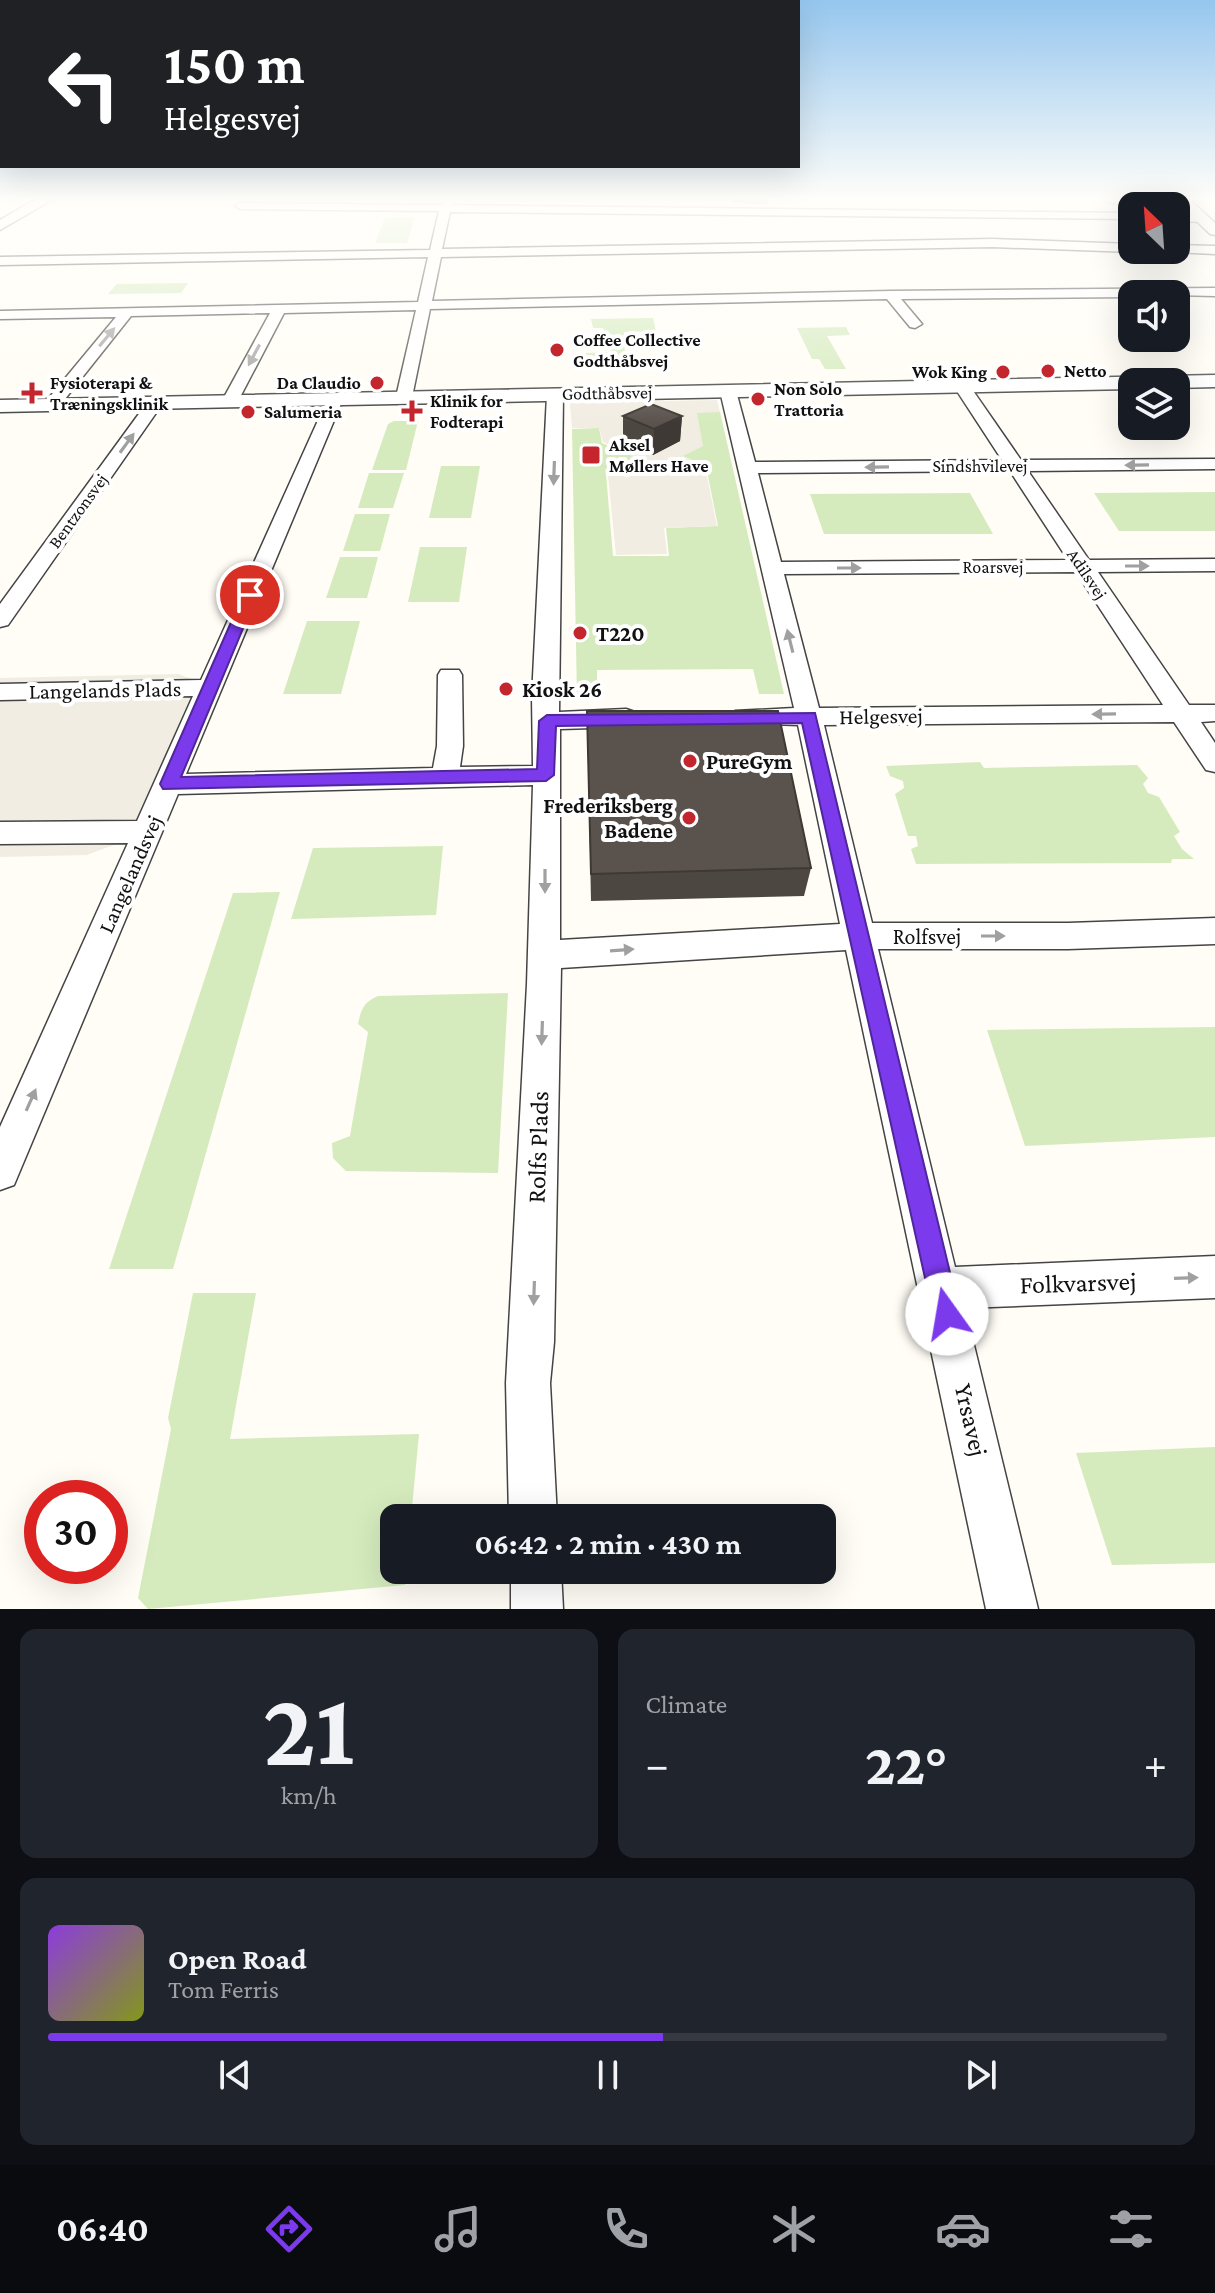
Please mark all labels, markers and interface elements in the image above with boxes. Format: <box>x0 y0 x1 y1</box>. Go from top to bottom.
icon: left <box>32 32 136 136</box>
text: 150 m <box>164 33 305 95</box>
text: Helgesvej <box>164 98 301 138</box>
north arrow <box>1118 192 1190 264</box>
map controls <box>1118 192 1190 440</box>
button: sound <box>1118 280 1190 352</box>
one-way arrow <box>98 327 115 347</box>
place label: Coffee Collective Godthåbsvej <box>573 330 701 372</box>
marker: Coffee Collective Godthåbsvej <box>548 341 566 359</box>
one-way arrow <box>248 344 262 366</box>
place label: Netto <box>1064 361 1107 381</box>
place label: Wok King <box>911 362 987 382</box>
marker: Netto <box>1039 362 1057 380</box>
marker: Wok King <box>994 363 1012 381</box>
button: layers <box>1118 368 1190 440</box>
place label: Fysioterapi & Træningsklinik <box>50 373 168 414</box>
place label: Da Claudio <box>277 373 361 393</box>
marker: Da Claudio <box>368 374 386 392</box>
place label: Non Solo Trattoria <box>774 379 844 420</box>
marker: Fysioterapi & Træningsklinik <box>21 382 43 404</box>
street label: Godthåbsvej <box>562 382 652 405</box>
marker: Non Solo Trattoria <box>749 390 767 408</box>
place label: Klinik for Fodterapi <box>430 391 504 432</box>
marker: Klinik for Fodterapi <box>401 400 423 422</box>
place label: Salumeria <box>264 402 342 422</box>
marker: Salumeria <box>239 403 257 421</box>
one-way arrow <box>119 432 134 453</box>
place label: Aksel Møllers Have <box>608 435 709 476</box>
marker: Aksel Møllers Have <box>580 444 602 466</box>
street label: Sindshvilevej <box>932 456 1028 477</box>
one-way arrow <box>1124 459 1149 471</box>
one-way arrow <box>547 461 560 486</box>
one-way arrow <box>864 461 889 473</box>
street label: Bentzonsvej <box>44 470 112 553</box>
street label: Adilsvej <box>1062 545 1111 604</box>
street label: Roarsvej <box>963 557 1023 578</box>
one-way arrow <box>1125 560 1150 572</box>
pin <box>216 561 284 629</box>
one-way arrow <box>837 562 862 574</box>
icon: arrive <box>228 573 272 617</box>
place label: T220 <box>596 621 645 646</box>
marker: T220 <box>571 624 589 642</box>
one-way arrow <box>783 629 795 654</box>
street label: Langelands Plads <box>29 676 181 704</box>
place label: Kiosk 26 <box>522 677 602 702</box>
marker: Kiosk 26 <box>497 680 515 698</box>
street label: Helgesvej <box>839 703 923 729</box>
one-way arrow <box>1091 708 1116 720</box>
place label: PureGym <box>706 749 793 774</box>
marker: PureGym <box>681 752 699 770</box>
place label: Frederiksberg Badene <box>543 793 673 843</box>
marker: Frederiksberg Badene <box>680 809 698 827</box>
street label: Langelandsvej <box>93 811 167 937</box>
one-way arrow <box>539 869 551 894</box>
street label: Rolfsvej <box>893 924 961 949</box>
one-way arrow <box>981 930 1006 942</box>
one-way arrow <box>610 943 635 956</box>
one-way arrow <box>536 1021 549 1046</box>
one-way arrow <box>25 1088 38 1112</box>
street label: Rolfs Plads <box>522 1090 554 1204</box>
street label: Folkvarsvej <box>1019 1266 1137 1300</box>
position arrow <box>905 1272 989 1356</box>
one-way arrow <box>1174 1272 1199 1285</box>
one-way arrow <box>527 1281 540 1306</box>
street label: Yrsavej <box>949 1381 993 1459</box>
speed limit sign: 30 <box>24 1480 128 1584</box>
text: 06:42 · 2 min · 430 m <box>475 1527 741 1560</box>
text: 21 <box>263 1671 355 1786</box>
text: Climate <box>646 1690 727 1719</box>
text: 22° <box>865 1730 948 1797</box>
text: − <box>646 1740 669 1788</box>
text: + <box>1144 1740 1167 1788</box>
text: km/h <box>281 1781 337 1810</box>
text: Open Road <box>168 1942 307 1975</box>
text: Tom Ferris <box>168 1975 279 2004</box>
icon: previous <box>213 2053 257 2097</box>
icon: pause <box>586 2053 630 2097</box>
icon: next <box>959 2053 1003 2097</box>
icon: directions <box>261 2201 317 2257</box>
icon: music <box>430 2201 486 2257</box>
icon: phone <box>598 2201 654 2257</box>
icon: climate <box>766 2201 822 2257</box>
icon: car <box>935 2201 991 2257</box>
icon: filters <box>1103 2201 1159 2257</box>
text: 06:40 <box>56 2209 149 2249</box>

